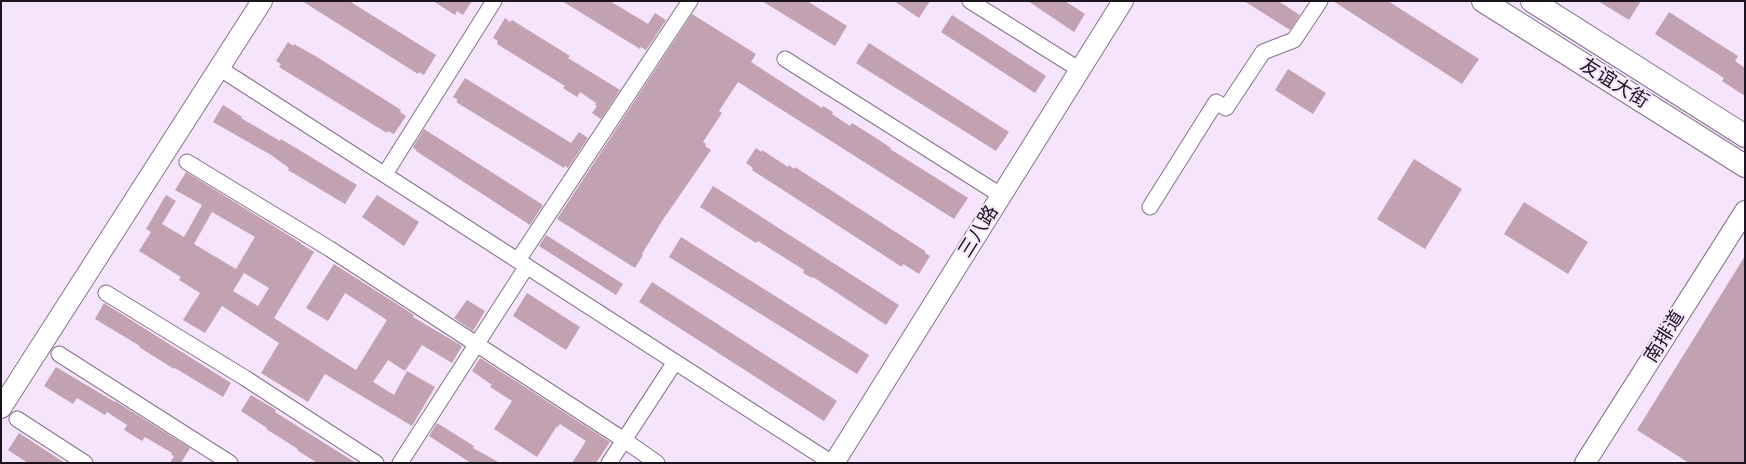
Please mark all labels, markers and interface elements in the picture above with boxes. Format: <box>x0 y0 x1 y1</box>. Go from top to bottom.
street label: 友谊大街 <box>1576 54 1652 114</box>
street label: 三八路 <box>954 202 1004 262</box>
street label: 南排道 <box>1640 307 1690 367</box>

